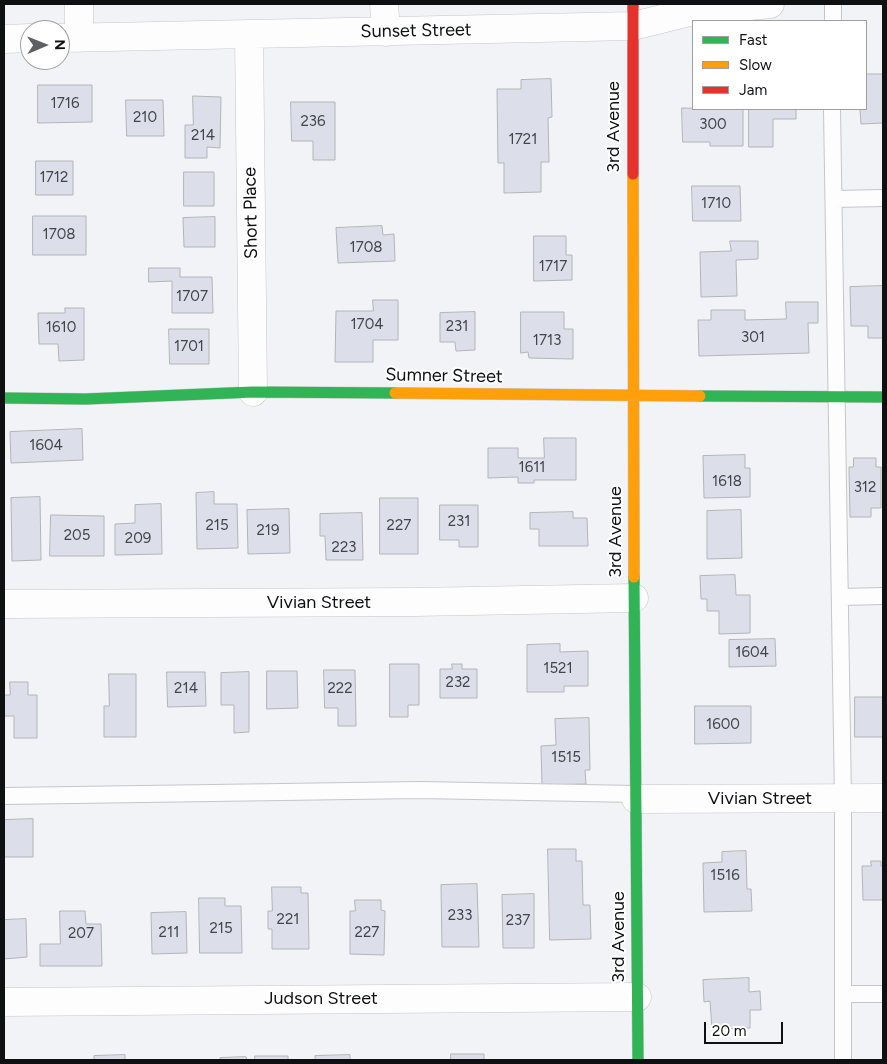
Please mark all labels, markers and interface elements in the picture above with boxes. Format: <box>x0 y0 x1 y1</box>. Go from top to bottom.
street label: Sunset Street <box>360 19 472 43</box>
north arrow <box>20 20 70 70</box>
legend <box>692 20 867 110</box>
text: Fast <box>739 31 767 49</box>
text: N <box>51 39 68 50</box>
text: Slow <box>739 56 772 74</box>
street label: 3rd Avenue <box>603 81 625 173</box>
text: Jam <box>739 81 767 99</box>
house number: 1716 <box>51 95 79 113</box>
house number: 210 <box>133 109 157 127</box>
house number: 236 <box>300 113 326 131</box>
house number: 300 <box>699 116 727 134</box>
house number: 214 <box>191 127 215 145</box>
house number: 1721 <box>509 131 537 149</box>
street label: Short Place <box>239 167 263 259</box>
house number: 1712 <box>40 169 68 187</box>
house number: 1710 <box>701 195 731 213</box>
house number: 1708 <box>42 226 76 244</box>
house number: 1708 <box>349 239 383 257</box>
house number: 1717 <box>539 258 567 276</box>
house number: 1707 <box>176 288 208 306</box>
house number: 1704 <box>350 316 384 334</box>
house number: 231 <box>446 318 468 336</box>
house number: 1610 <box>46 319 76 337</box>
house number: 301 <box>741 329 765 347</box>
house number: 1713 <box>533 332 561 350</box>
house number: 1701 <box>174 338 204 356</box>
street label: Sumner Street <box>385 364 503 388</box>
house number: 1604 <box>29 437 63 455</box>
house number: 1611 <box>518 459 546 477</box>
house number: 1618 <box>712 473 742 491</box>
house number: 312 <box>854 479 876 497</box>
street label: 3rd Avenue <box>605 486 627 578</box>
house number: 231 <box>448 513 470 531</box>
house number: 215 <box>205 517 229 535</box>
house number: 227 <box>387 517 411 535</box>
house number: 219 <box>256 522 280 540</box>
house number: 205 <box>64 527 90 545</box>
house number: 209 <box>125 530 151 548</box>
house number: 223 <box>332 539 356 557</box>
street label: Vivian Street <box>267 592 371 614</box>
house number: 1604 <box>735 644 769 662</box>
house number: 1521 <box>543 660 573 678</box>
house number: 232 <box>446 674 470 692</box>
house number: 214 <box>174 680 198 698</box>
house number: 222 <box>327 680 353 698</box>
house number: 1600 <box>706 716 740 734</box>
house number: 1515 <box>551 749 581 767</box>
street label: Vivian Street <box>708 788 812 810</box>
house number: 1516 <box>710 867 740 885</box>
street label: 3rd Avenue <box>608 891 630 983</box>
house number: 233 <box>448 907 472 925</box>
house number: 221 <box>277 911 299 929</box>
house number: 237 <box>506 912 530 930</box>
house number: 215 <box>209 920 233 938</box>
house number: 211 <box>159 924 179 942</box>
house number: 227 <box>355 924 379 942</box>
house number: 207 <box>68 925 94 943</box>
street label: Judson Street <box>264 988 378 1010</box>
scale bar <box>707 1012 786 1044</box>
text: 20 m <box>712 1022 746 1040</box>

